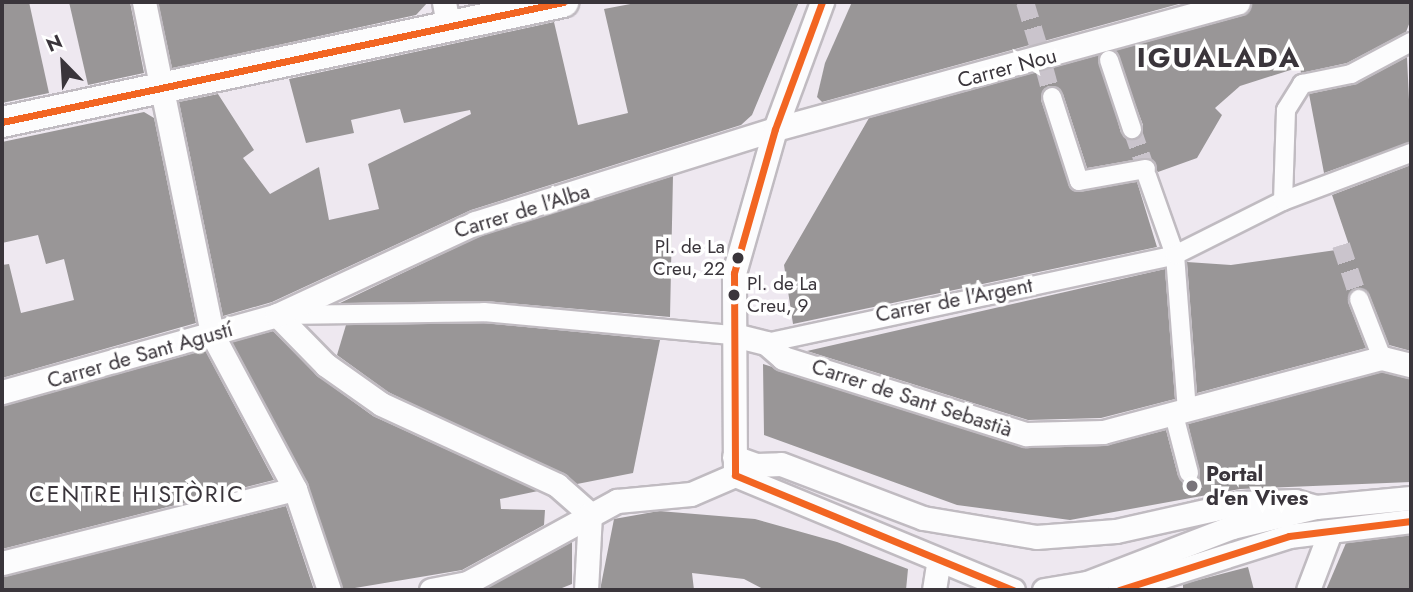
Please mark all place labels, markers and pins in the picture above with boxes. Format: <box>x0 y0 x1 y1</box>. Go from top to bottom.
place label: Pl. de La Creu, 22 <box>653 236 725 280</box>
marker: Pl. de La Creu, 22 <box>731 251 745 265</box>
place label: Pl. de La Creu, 9 <box>747 273 817 317</box>
marker: Pl. de La Creu, 9 <box>727 288 741 302</box>
place label: Portal d'en Vives <box>1206 461 1308 511</box>
marker: Portal d'en Vives <box>1184 478 1200 494</box>

